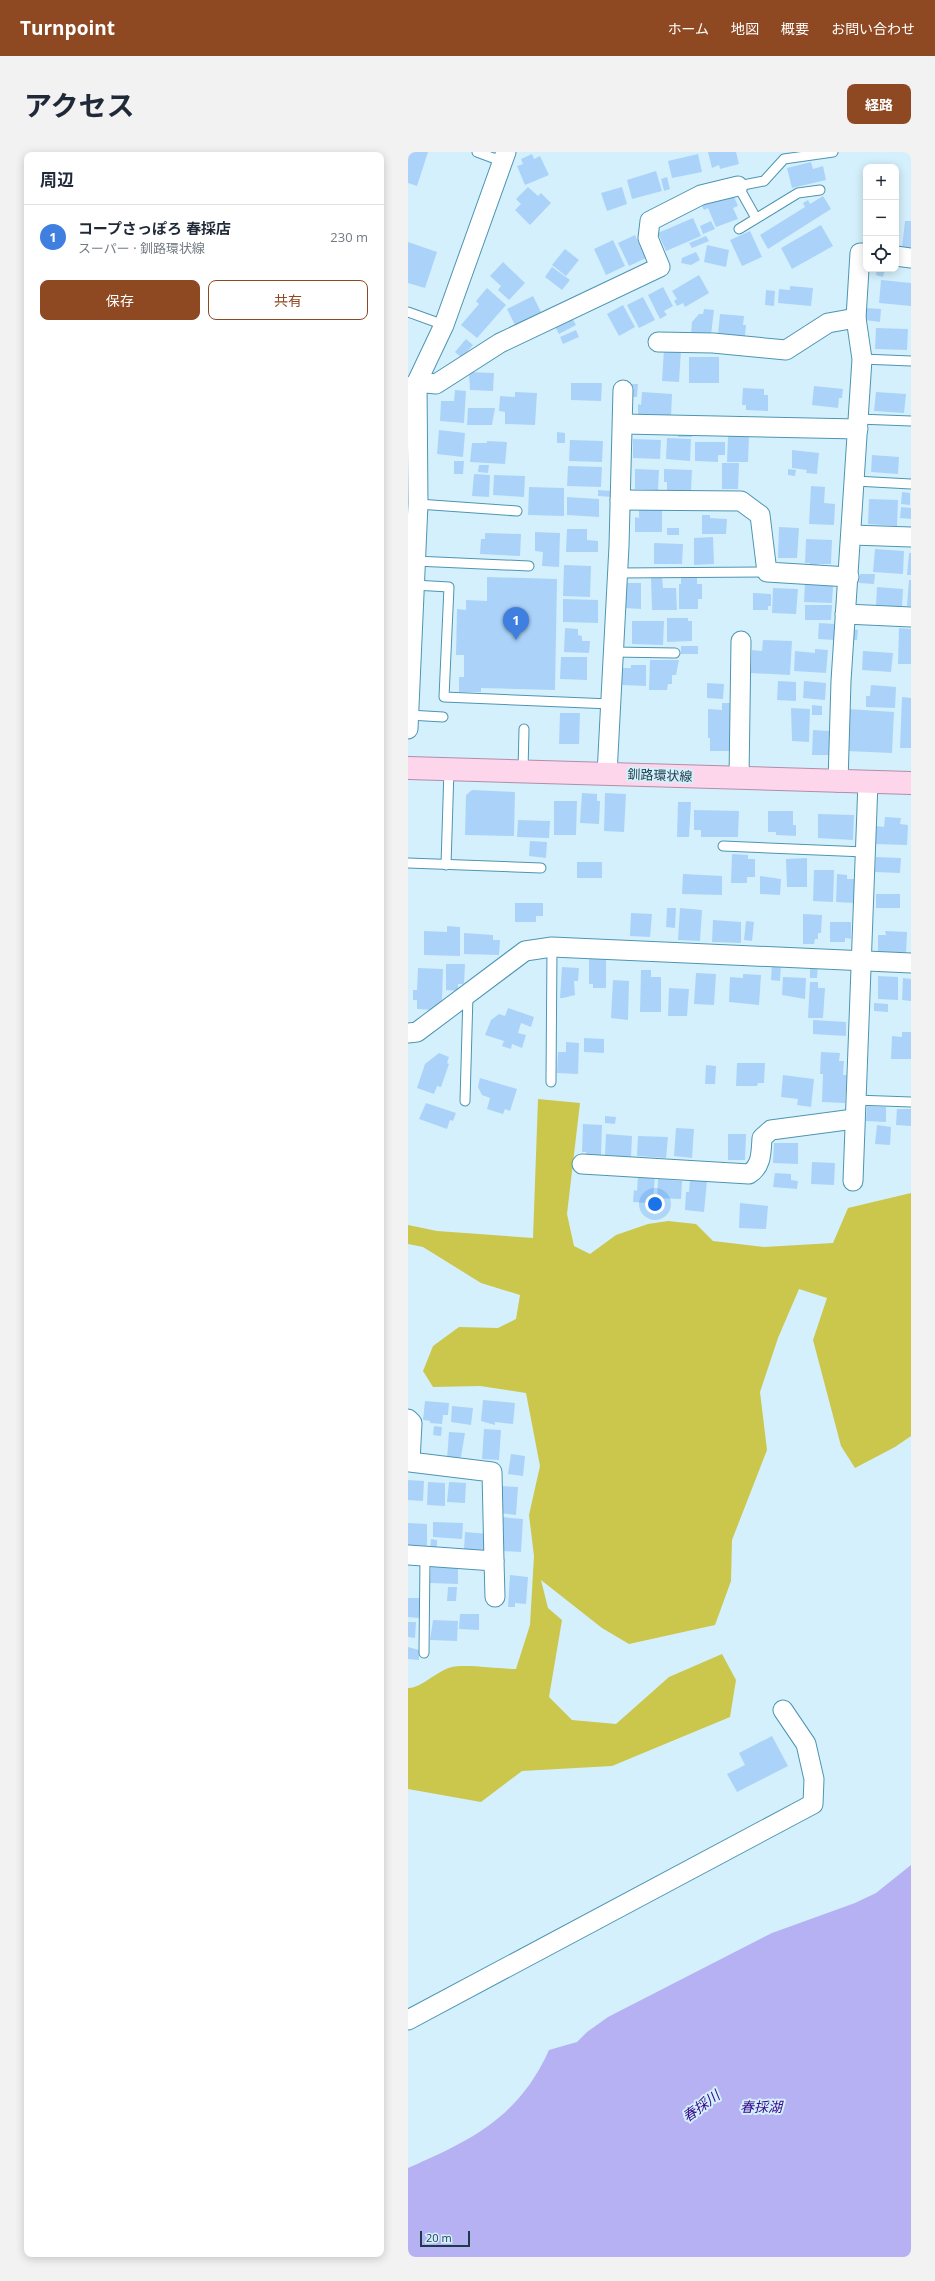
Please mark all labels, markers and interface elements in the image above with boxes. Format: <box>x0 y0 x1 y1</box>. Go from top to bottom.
text: Turnpoint <box>20 15 115 41</box>
text: ホーム <box>667 19 709 38</box>
text: 地図 <box>731 19 759 38</box>
text: 概要 <box>781 19 809 38</box>
text: お問い合わせ <box>831 19 915 38</box>
button: 経路 <box>847 84 911 124</box>
text: アクセス <box>24 86 135 124</box>
map controls <box>863 164 899 272</box>
button: + <box>863 164 899 200</box>
text: 周辺 <box>40 168 74 191</box>
button: − <box>863 200 899 236</box>
text: コープさっぽろ 春採店 <box>78 218 231 238</box>
text: 1 <box>49 228 57 246</box>
text: 230 m <box>330 228 368 246</box>
button: locate <box>863 236 899 272</box>
text: スーパー · 釧路環状線 <box>78 239 205 257</box>
button: 保存 <box>40 280 200 320</box>
button: 共有 <box>208 280 368 320</box>
pin: 1 <box>503 607 529 640</box>
street label: 釧路環状線 <box>627 765 693 785</box>
your location <box>645 1194 665 1214</box>
water label: 春採川 <box>678 2084 725 2126</box>
water label: 春採湖 <box>740 2097 784 2116</box>
scale bar <box>420 2229 470 2248</box>
text: 20 m <box>426 2230 452 2245</box>

